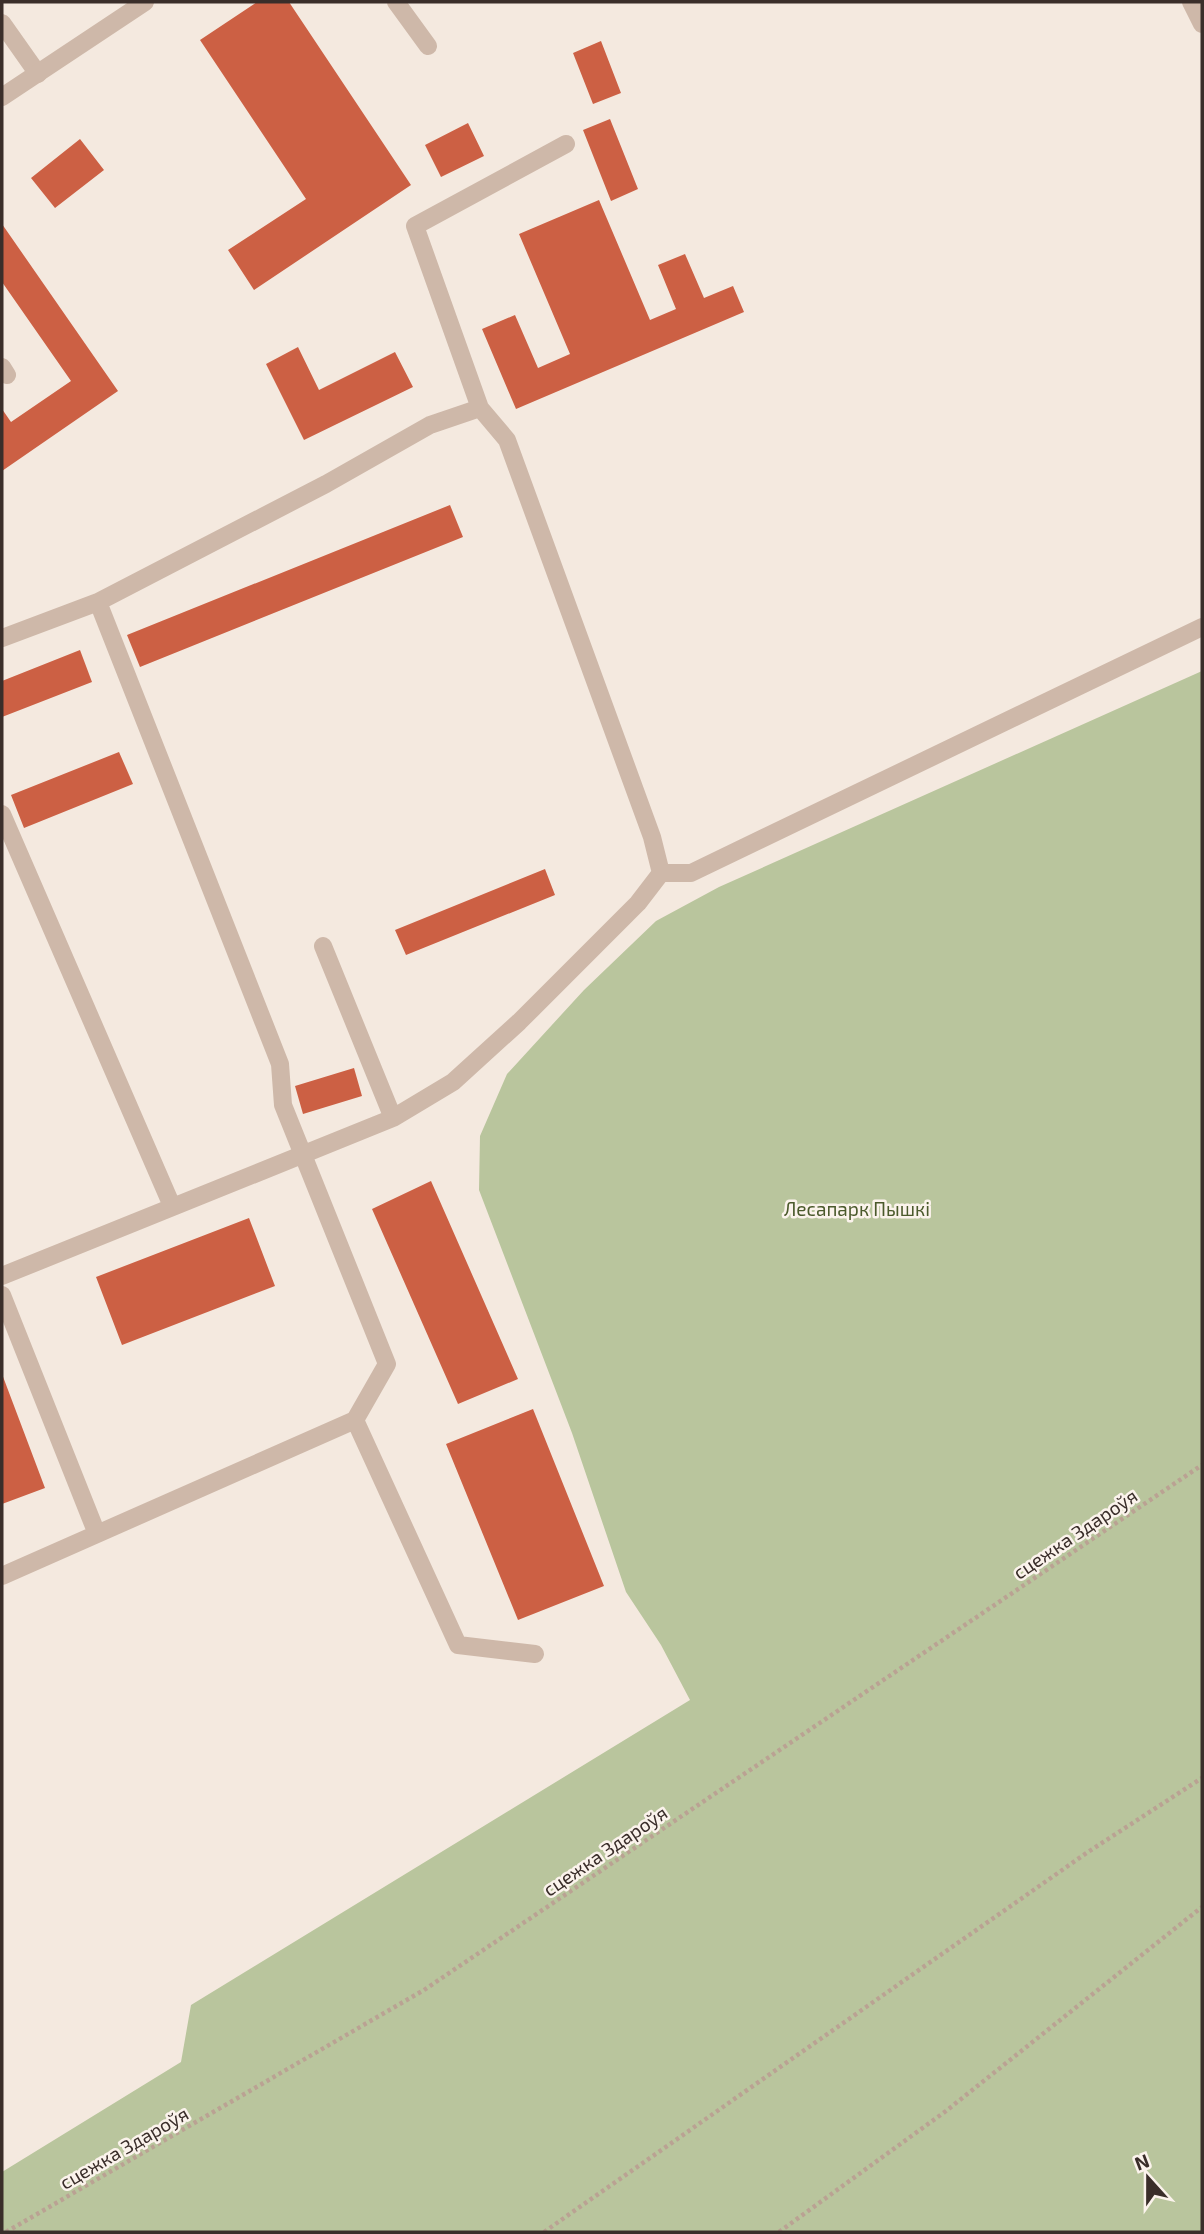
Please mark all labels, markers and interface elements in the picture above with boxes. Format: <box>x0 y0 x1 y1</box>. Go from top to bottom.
park label: Лесапарк Пышкі <box>784 1197 930 1220</box>
street label: сцежка Здароўя <box>1008 1484 1142 1584</box>
street label: сцежка Здароўя <box>538 1801 672 1901</box>
street label: сцежка Здароўя <box>55 2101 193 2195</box>
north arrow <box>1113 2143 1183 2213</box>
text: N <box>1131 2148 1152 2175</box>

